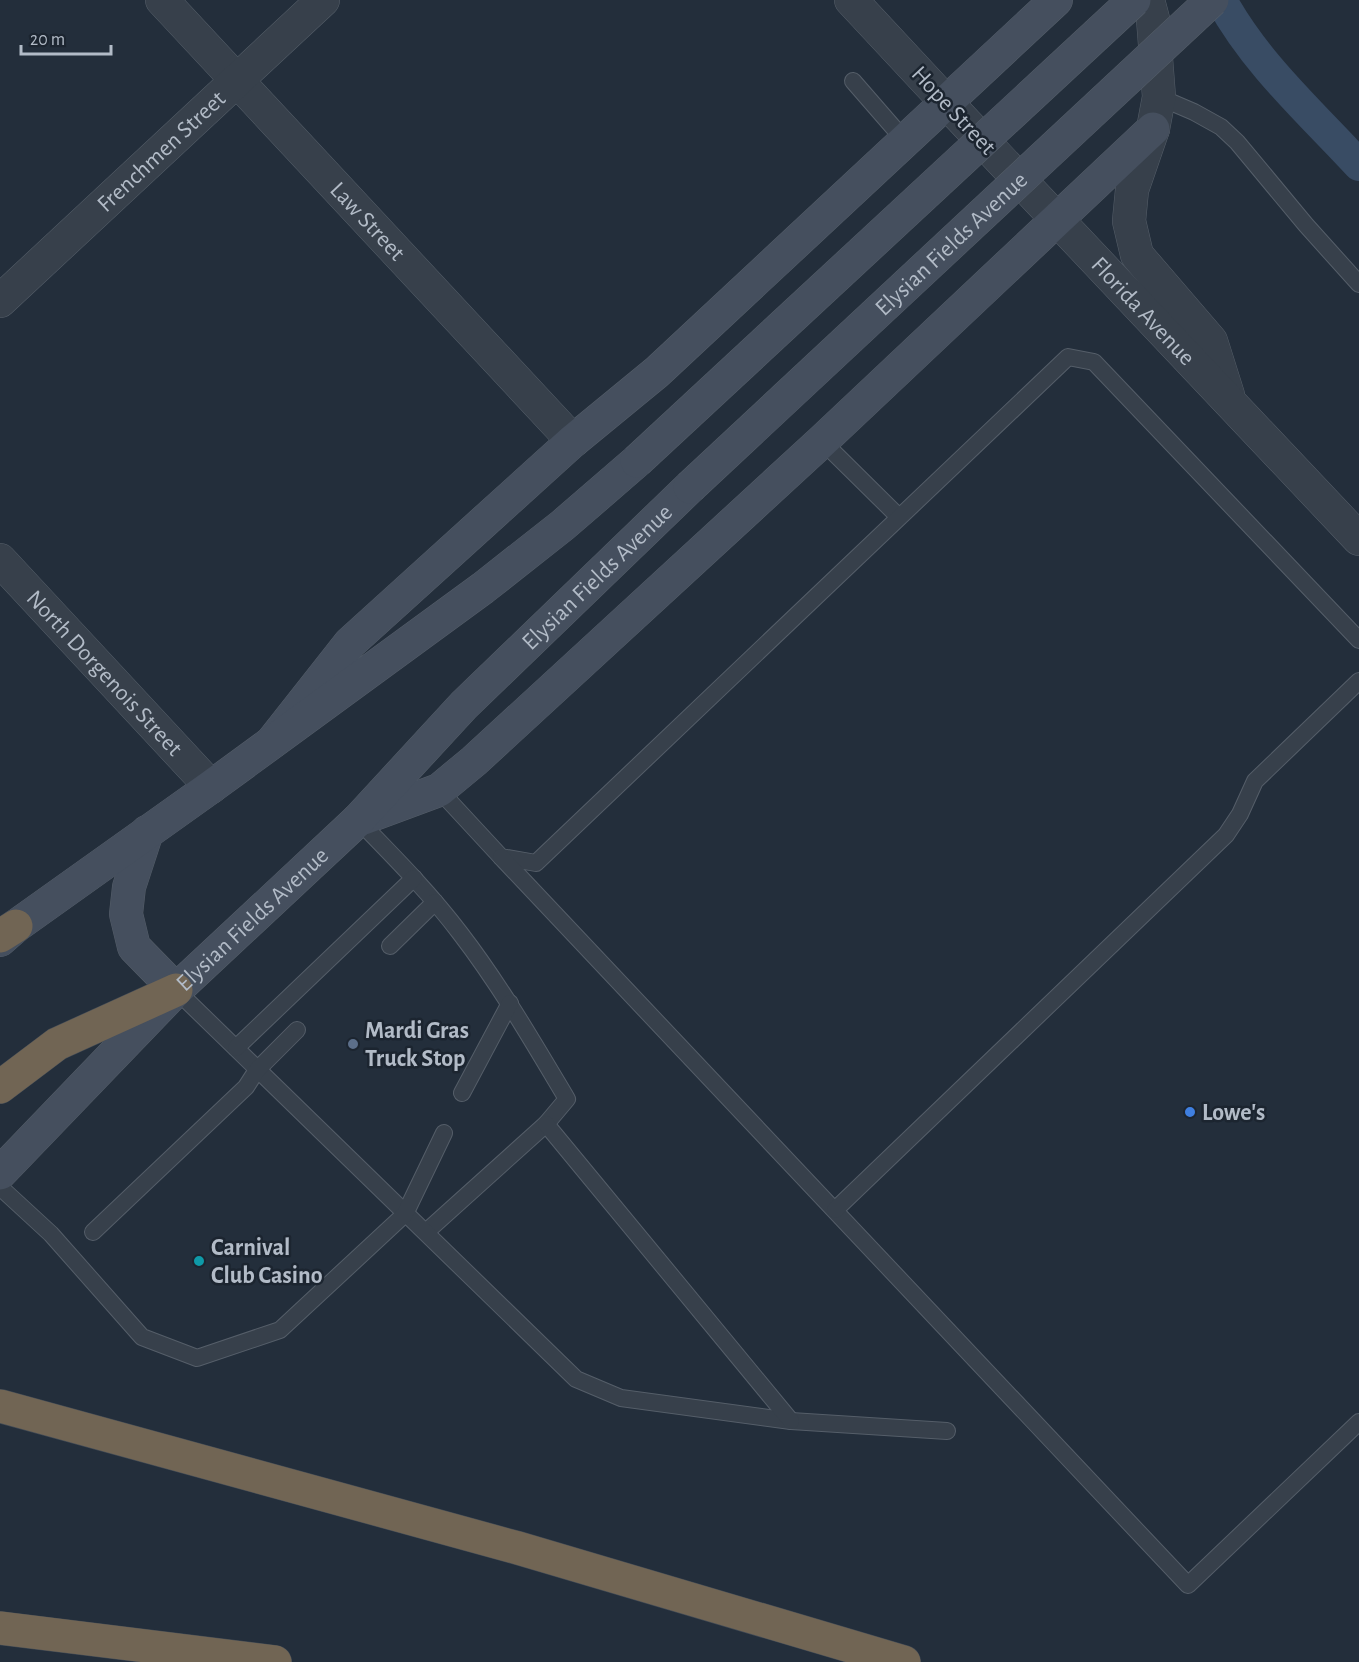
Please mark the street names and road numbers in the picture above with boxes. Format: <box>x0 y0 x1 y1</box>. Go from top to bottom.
street label: Hope Street <box>906 62 1000 160</box>
street label: Frenchmen Street <box>93 86 231 217</box>
street label: Elysian Fields Avenue <box>871 168 1032 321</box>
street label: Law Street <box>325 178 409 266</box>
street label: Florida Avenue <box>1086 253 1199 370</box>
street label: Elysian Fields Avenue <box>518 500 677 655</box>
street label: North Dorgenois Street <box>22 586 187 761</box>
street label: Elysian Fields Avenue <box>172 843 333 996</box>

